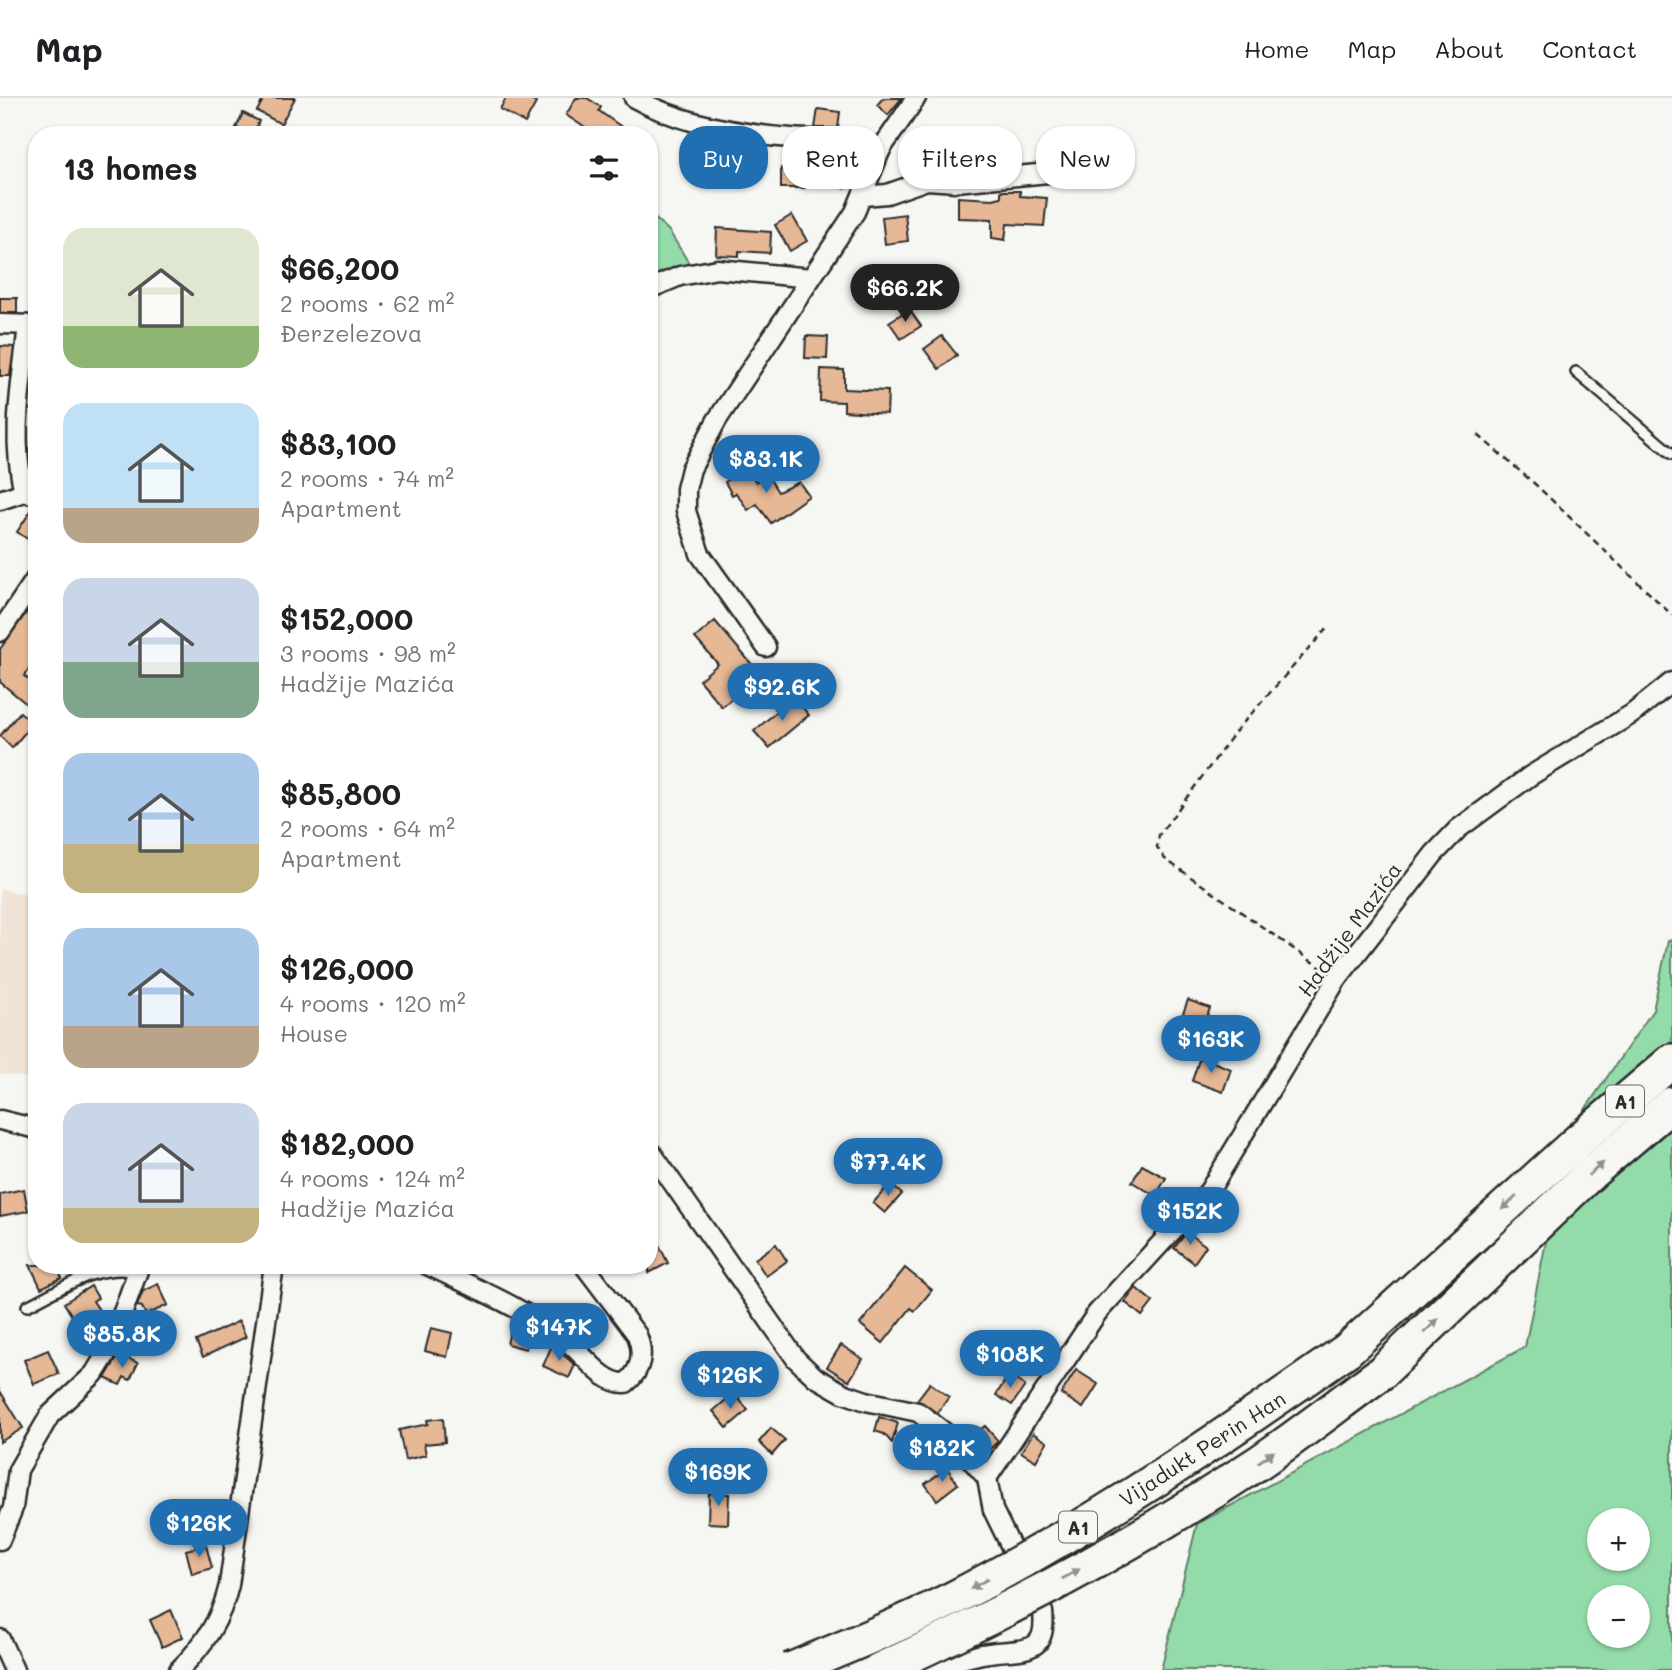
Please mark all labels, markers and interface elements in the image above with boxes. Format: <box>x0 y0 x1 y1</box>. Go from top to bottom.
text: Map <box>35 27 103 70</box>
text: Home <box>1244 33 1309 64</box>
text: Map <box>1347 33 1396 64</box>
text: About <box>1434 33 1504 64</box>
text: Contact <box>1542 33 1637 64</box>
chip: Buy <box>679 126 768 189</box>
chip: Rent <box>782 126 884 189</box>
chip: Filters <box>898 126 1022 189</box>
chip: New <box>1036 126 1135 189</box>
text: 13 homes <box>63 148 198 188</box>
icon: filters <box>585 149 623 187</box>
text: $66,200 <box>280 248 399 288</box>
icon: home <box>119 256 203 340</box>
pin: $66.2K <box>848 264 962 324</box>
text: $66.2K <box>866 272 944 302</box>
text: 2 rooms · 62 m² <box>280 288 454 318</box>
text: Đerzelezova <box>280 318 422 348</box>
text: $83,100 <box>280 423 396 463</box>
icon: home <box>119 431 203 515</box>
pin: $83.1K <box>709 436 823 495</box>
text: $83.1K <box>729 443 803 473</box>
text: 2 rooms · 74 m² <box>280 463 454 493</box>
text: Apartment <box>280 493 402 523</box>
text: $152,000 <box>280 598 413 638</box>
icon: home <box>119 606 203 690</box>
text: 3 rooms · 98 m² <box>280 638 456 668</box>
pin: $92.6K <box>725 664 839 723</box>
text: Hadžije Mazića <box>280 668 455 698</box>
text: $92.6K <box>743 671 821 701</box>
text: $85,800 <box>280 773 401 813</box>
icon: home <box>119 781 203 865</box>
text: 2 rooms · 64 m² <box>280 813 455 843</box>
text: Apartment <box>280 843 402 873</box>
street label: Hadžije Mazića <box>1291 857 1407 1001</box>
text: $126,000 <box>280 948 414 988</box>
icon: home <box>119 956 203 1040</box>
text: 4 rooms · 120 m² <box>280 988 466 1018</box>
pin: $163K <box>1162 1016 1260 1075</box>
text: House <box>280 1018 348 1048</box>
text: $163K <box>1177 1023 1245 1053</box>
road number: A1 <box>1606 1085 1644 1116</box>
text: $182,000 <box>280 1123 414 1163</box>
icon: home <box>119 1131 203 1215</box>
pin: $77.4K <box>831 1138 945 1198</box>
text: $77.4K <box>850 1146 926 1176</box>
one-way arrow <box>1587 1162 1604 1177</box>
text: 4 rooms · 124 m² <box>280 1163 465 1193</box>
pin: $152K <box>1141 1188 1239 1247</box>
text: Hadžije Mazića <box>280 1193 455 1223</box>
text: $152K <box>1157 1195 1223 1225</box>
one-way arrow <box>1500 1195 1518 1211</box>
pin: $147K <box>510 1304 608 1363</box>
pin: $85.8K <box>65 1310 179 1370</box>
text: $147K <box>526 1311 592 1341</box>
text: $85.8K <box>83 1318 161 1348</box>
one-way arrow <box>1422 1318 1440 1334</box>
pin: $108K <box>961 1330 1059 1390</box>
text: $108K <box>976 1338 1044 1368</box>
pin: $126K <box>681 1352 779 1411</box>
text: $126K <box>697 1359 763 1389</box>
street label: Vijadukt Perin Han <box>1114 1384 1290 1512</box>
pin: $182K <box>893 1424 991 1484</box>
text: $182K <box>909 1432 975 1462</box>
pin: $169K <box>669 1448 767 1508</box>
one-way arrow <box>1257 1450 1275 1464</box>
text: $169K <box>684 1456 752 1486</box>
pin: $126K <box>150 1500 248 1559</box>
text: $126K <box>166 1507 232 1537</box>
map controls <box>1587 1508 1650 1648</box>
button: + <box>1587 1508 1650 1571</box>
road number: A1 <box>1059 1512 1097 1542</box>
one-way arrow <box>1061 1568 1081 1580</box>
one-way arrow <box>970 1578 989 1590</box>
button: − <box>1587 1585 1650 1648</box>

